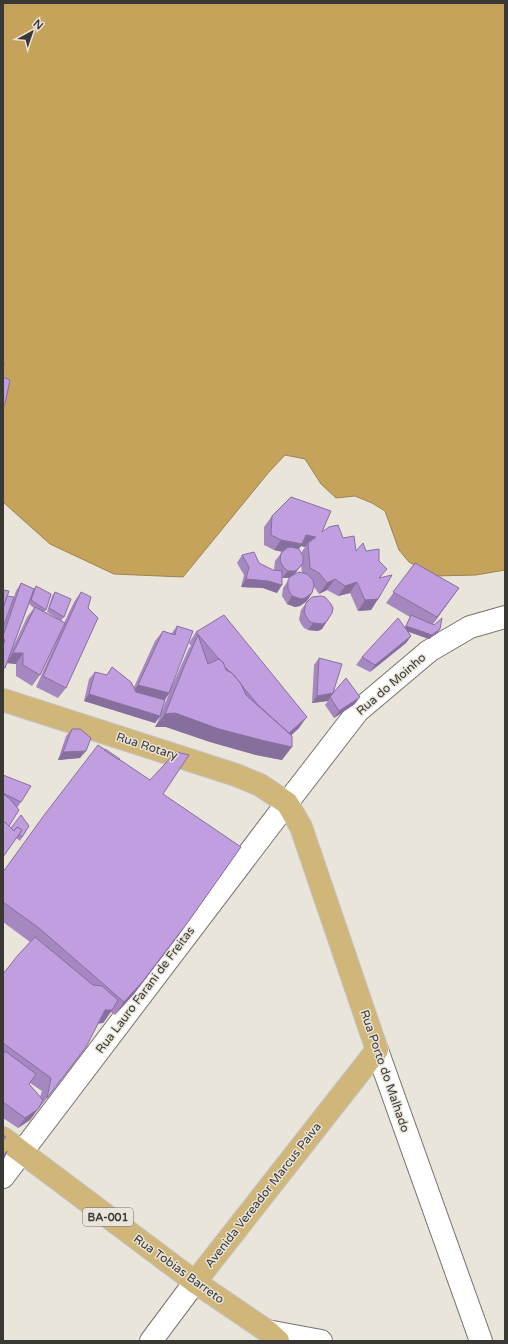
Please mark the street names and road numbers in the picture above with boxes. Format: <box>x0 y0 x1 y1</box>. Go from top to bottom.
street label: Rua do Moinho <box>353 650 429 718</box>
street label: Rua Rotary <box>114 729 180 763</box>
street label: Rua Lauro Farani de Freitas <box>93 924 197 1056</box>
street label: Rua Porto do Malhado <box>357 1008 413 1134</box>
street label: Avenida Vereador Marcus Paiva <box>202 1120 324 1270</box>
road number: BA-001 <box>83 1208 133 1226</box>
street label: Rua Tobias Barreto <box>131 1231 227 1307</box>

